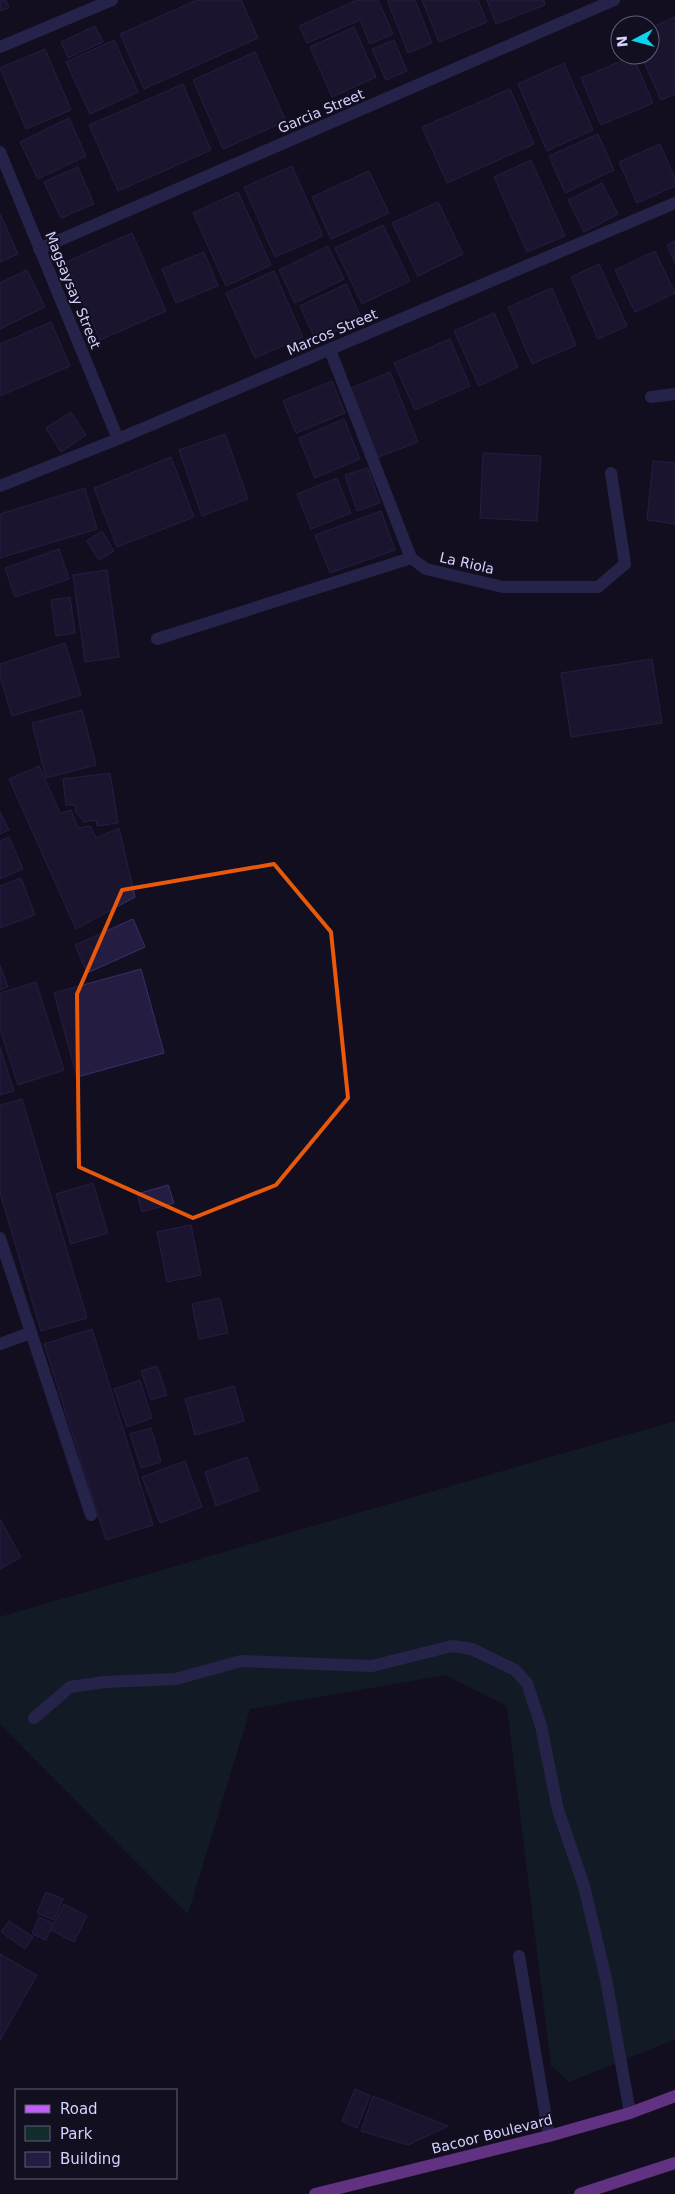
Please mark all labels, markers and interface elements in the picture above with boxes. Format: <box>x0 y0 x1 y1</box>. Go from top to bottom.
north arrow <box>610 15 660 65</box>
text: N <box>614 35 631 48</box>
street label: Garcia Street <box>276 85 367 136</box>
street label: Magsaysay Street <box>42 229 104 351</box>
street label: Marcos Street <box>284 306 380 358</box>
street label: La Riola <box>438 549 496 577</box>
legend <box>15 2089 178 2179</box>
text: Road <box>60 2100 98 2118</box>
street label: Bacoor Boulevard <box>430 2111 554 2157</box>
text: Park <box>60 2125 93 2143</box>
text: Building <box>60 2150 121 2168</box>

